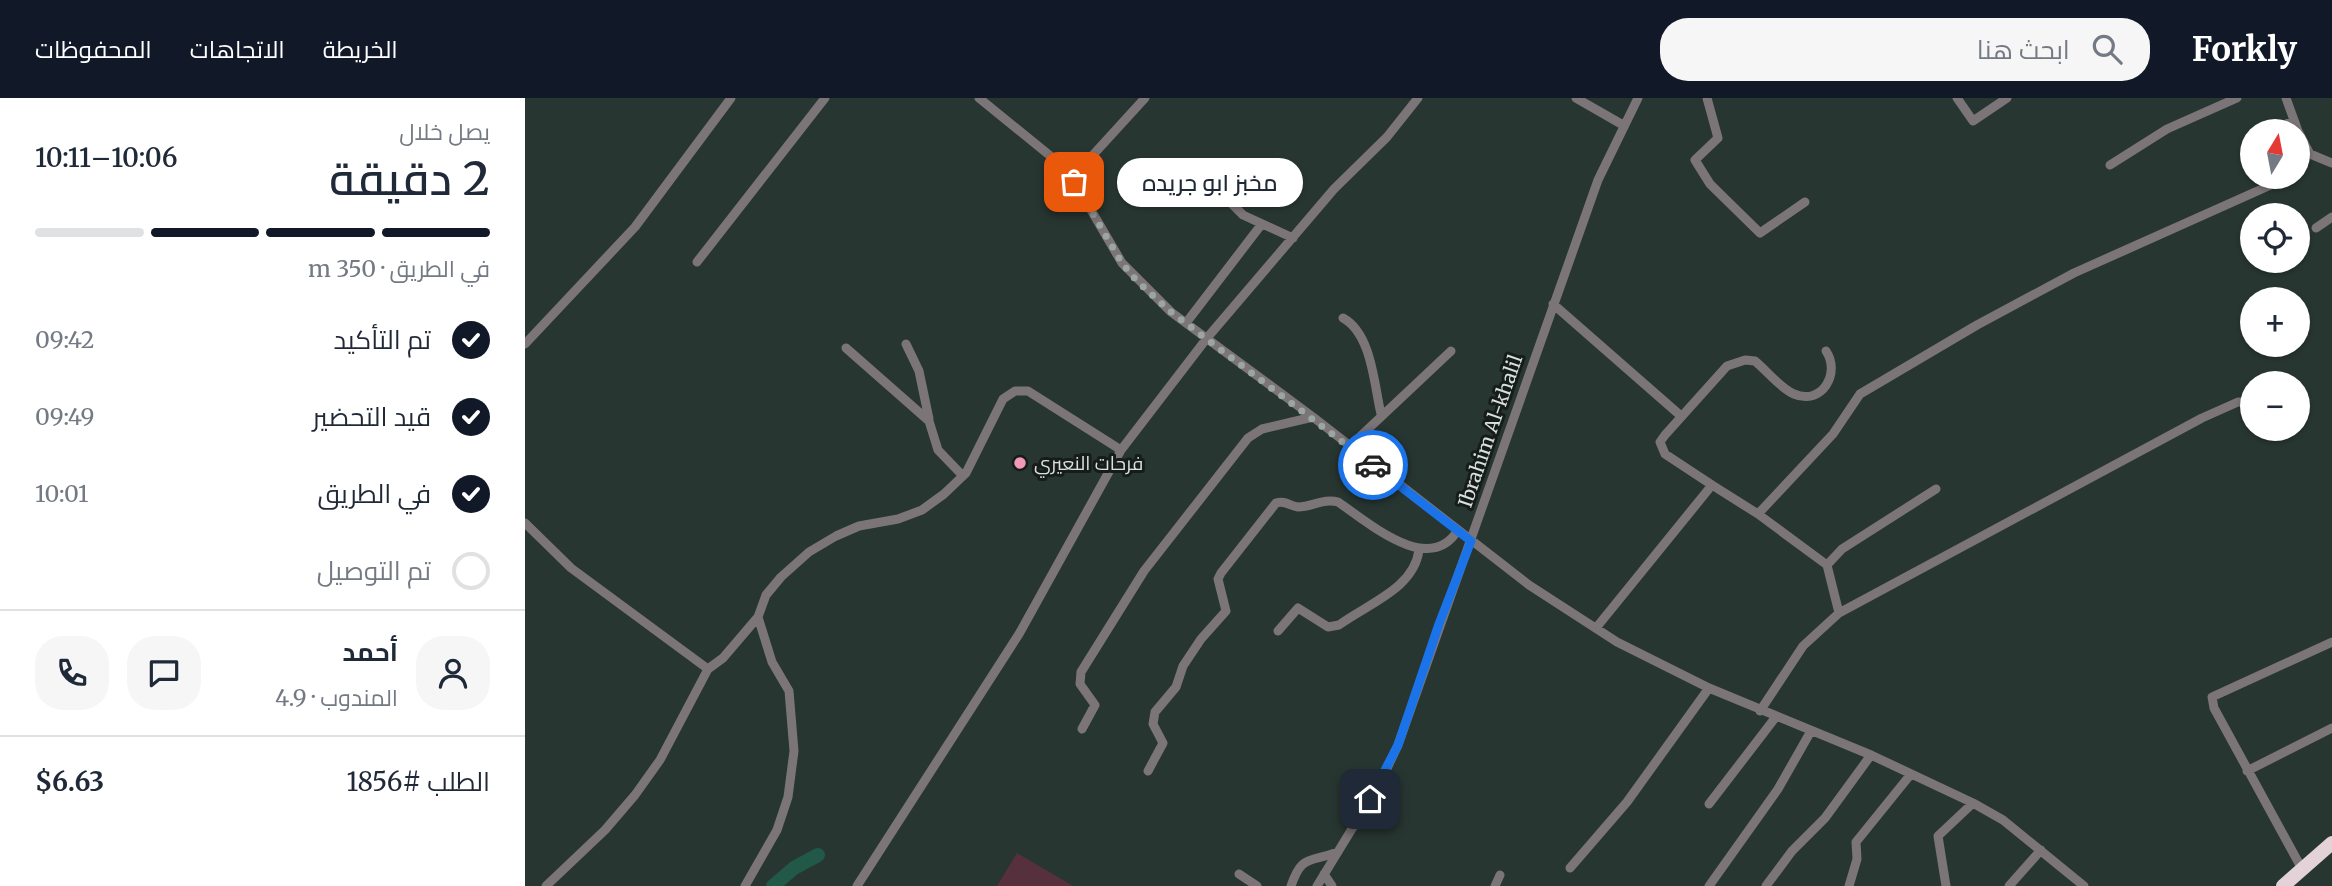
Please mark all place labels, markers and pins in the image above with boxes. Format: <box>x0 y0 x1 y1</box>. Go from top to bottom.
pin <box>1044 152 1104 212</box>
callout: مخبز ابو جريده <box>1116 158 1301 206</box>
place label: فرحات النعيري <box>1034 451 1143 478</box>
marker: فرحات النعيري <box>1012 455 1028 471</box>
pin <box>1340 769 1400 829</box>

